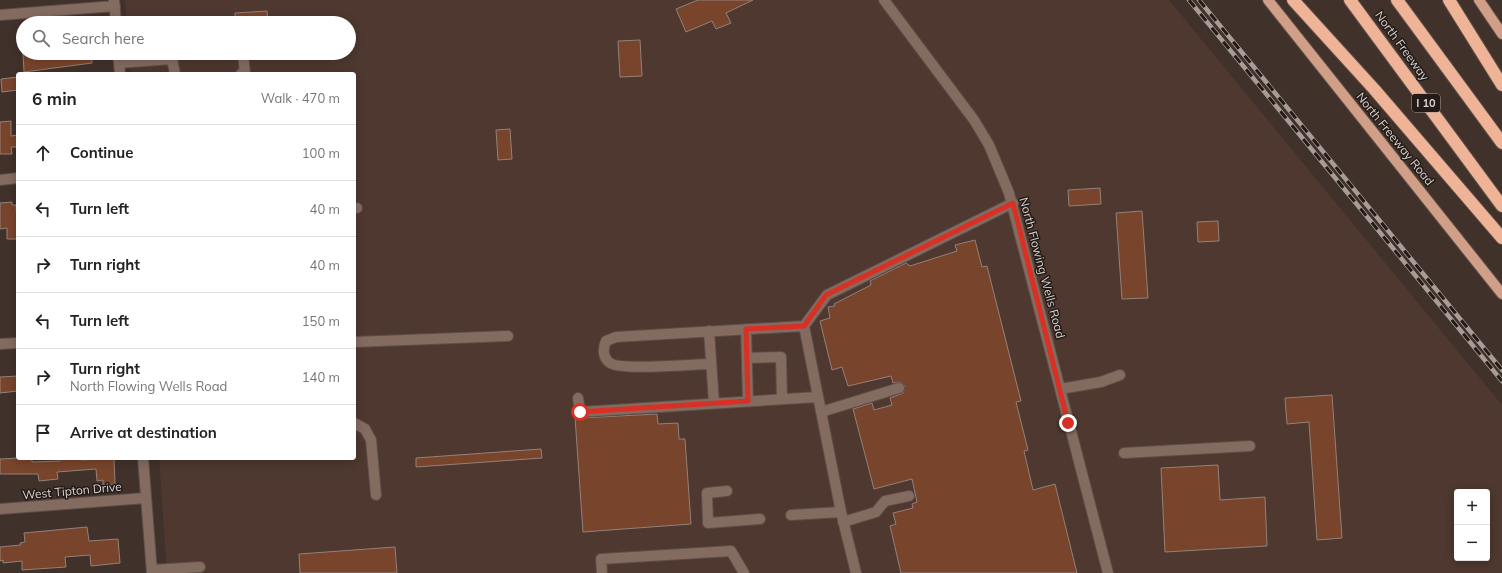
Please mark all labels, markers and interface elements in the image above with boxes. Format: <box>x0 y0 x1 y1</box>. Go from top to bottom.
street label: North Freeway <box>1372 8 1433 84</box>
search box <box>16 16 356 60</box>
icon: search <box>30 27 52 49</box>
text: Search here <box>62 29 144 48</box>
text: 6 min <box>32 88 77 109</box>
street label: North Freeway Road <box>1353 89 1437 188</box>
text: Walk · 470 m <box>261 90 340 106</box>
road number: I 10 <box>1412 94 1440 112</box>
icon: ahead <box>32 142 54 164</box>
text: Continue <box>70 143 133 162</box>
text: 100 m <box>302 145 340 161</box>
street label: North Flowing Wells Road <box>1016 196 1069 340</box>
icon: left <box>32 198 54 220</box>
text: Turn left <box>70 199 129 218</box>
text: 40 m <box>310 201 340 217</box>
icon: right <box>32 254 54 276</box>
text: Turn right <box>70 255 140 274</box>
text: 40 m <box>310 257 340 273</box>
icon: left <box>32 310 54 332</box>
text: Turn left <box>70 311 129 330</box>
text: 150 m <box>302 313 340 329</box>
text: Turn right <box>70 359 140 378</box>
icon: right <box>32 366 54 388</box>
text: 140 m <box>302 369 340 385</box>
text: North Flowing Wells Road <box>70 378 227 394</box>
route start <box>571 403 589 421</box>
route end <box>1059 414 1077 432</box>
icon: arrive <box>32 422 54 444</box>
text: Arrive at destination <box>70 423 217 442</box>
street label: West Tipton Drive <box>22 479 122 502</box>
map controls <box>1454 489 1490 561</box>
button: + <box>1454 489 1490 525</box>
button: − <box>1454 525 1490 561</box>

